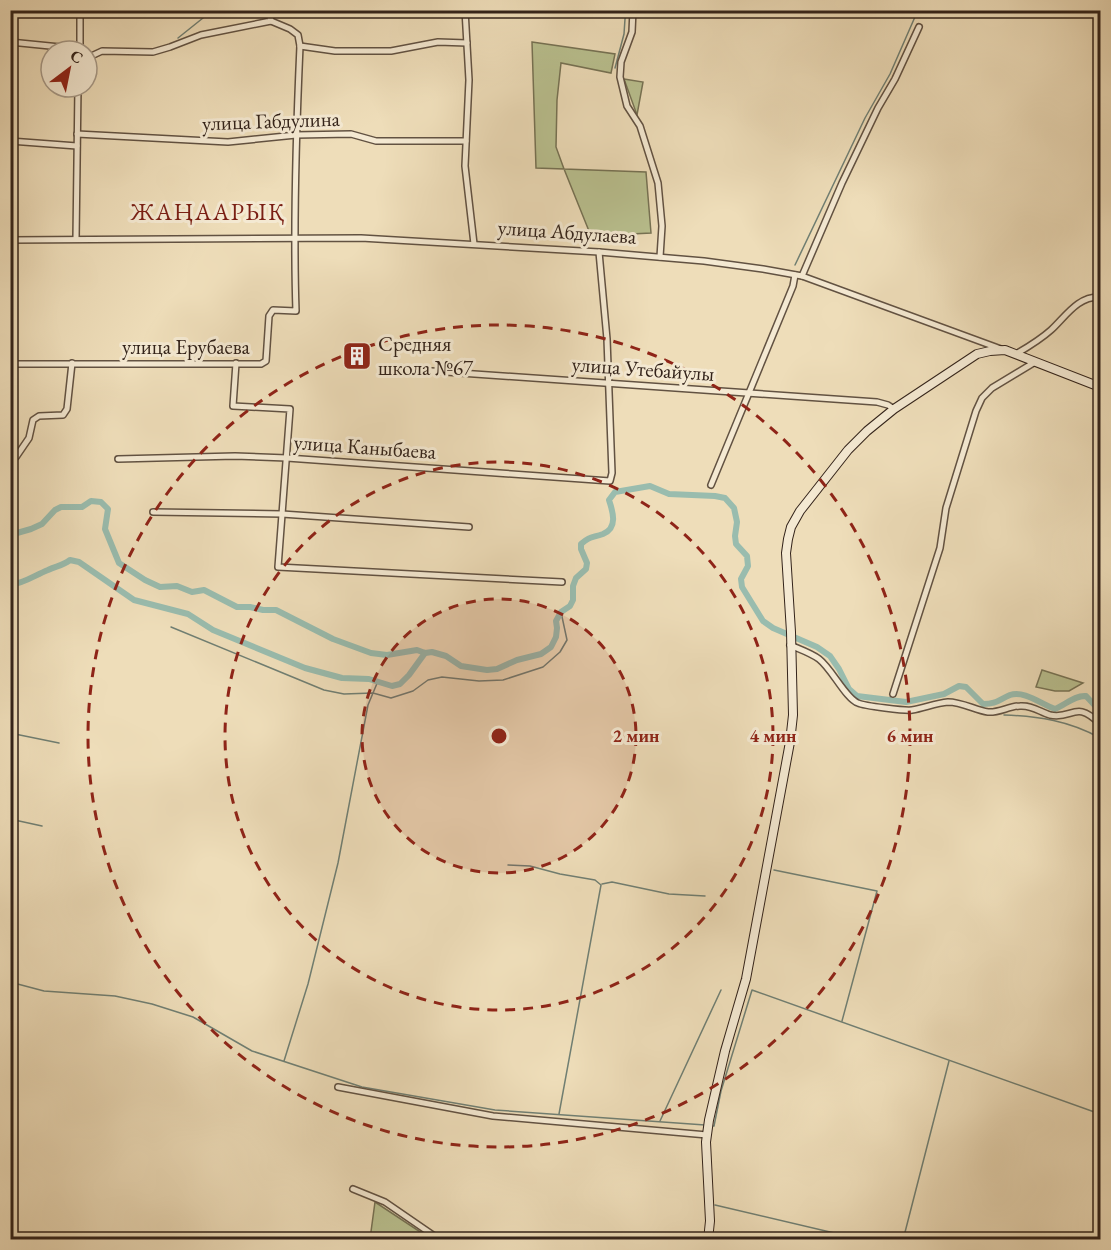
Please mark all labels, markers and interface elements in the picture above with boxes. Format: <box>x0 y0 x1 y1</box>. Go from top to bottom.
north arrow <box>39 39 99 99</box>
text: С <box>66 45 87 69</box>
street label: улица Габдулина <box>202 105 341 136</box>
district label: ЖАҢААРЫҚ <box>130 196 285 227</box>
street label: улица Абдулаева <box>497 213 638 250</box>
place label: Средняя школа №67 <box>378 330 474 381</box>
street label: улица Ерубаева <box>122 333 251 360</box>
building icon: Средняя школа №67 <box>341 340 373 372</box>
street label: улица Утебайулы <box>571 350 715 387</box>
street label: улица Каныбаева <box>293 428 438 465</box>
text: 2 мин <box>613 724 660 747</box>
text: 4 мин <box>750 724 797 747</box>
text: 6 мин <box>887 724 934 747</box>
centre of rings <box>489 726 509 746</box>

